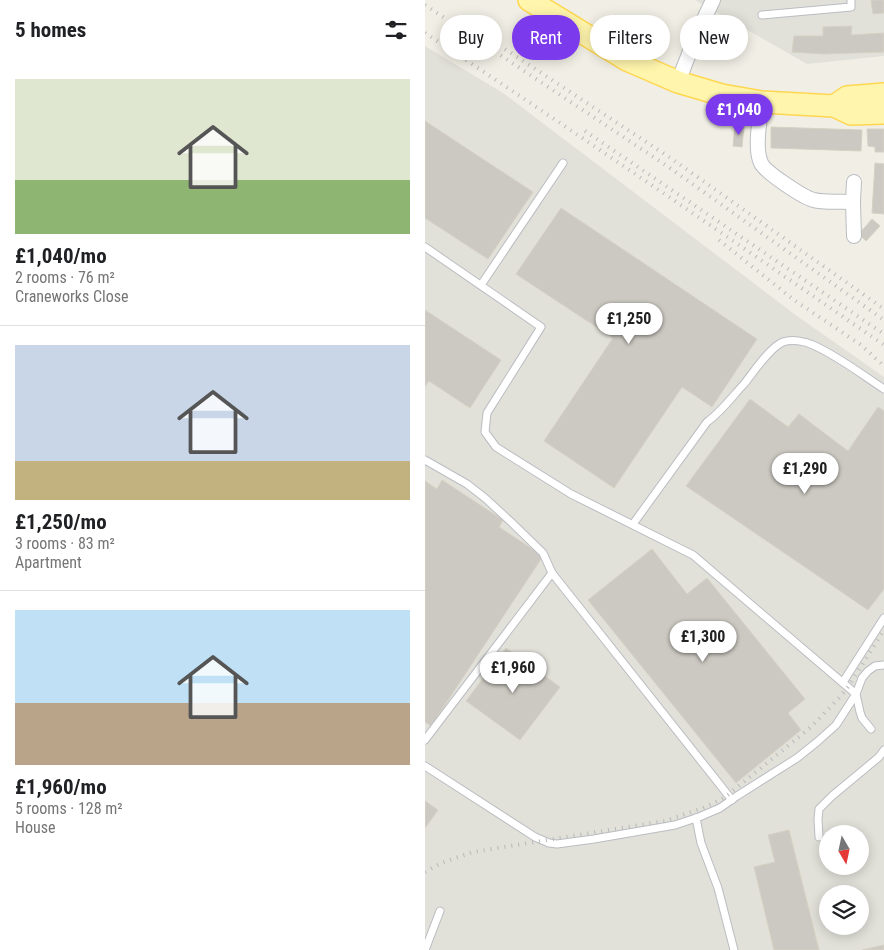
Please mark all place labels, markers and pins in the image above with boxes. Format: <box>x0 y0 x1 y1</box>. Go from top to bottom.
pin: £1,040 <box>698 94 780 136</box>
pin: £1,250 <box>588 302 670 345</box>
pin: £1,290 <box>764 452 846 495</box>
pin: £1,300 <box>662 620 744 663</box>
pin: £1,960 <box>472 652 554 694</box>

